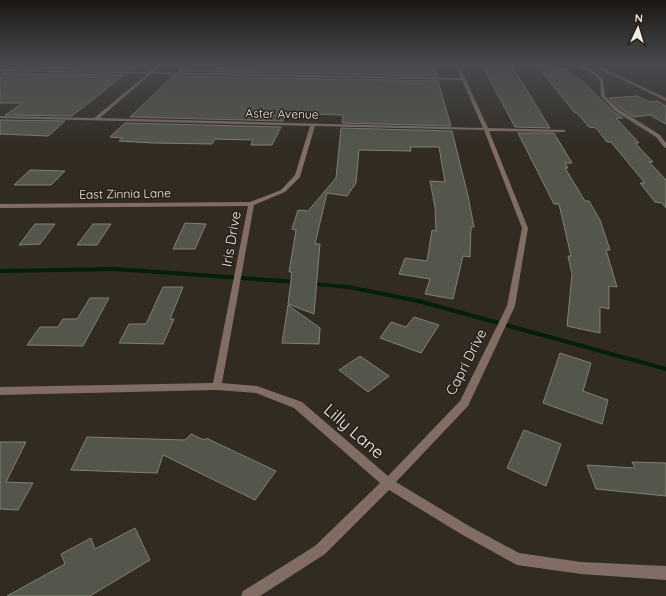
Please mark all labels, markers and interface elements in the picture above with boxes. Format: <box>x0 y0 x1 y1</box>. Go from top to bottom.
north arrow <box>618 8 658 48</box>
text: N <box>634 11 643 25</box>
street label: Aster Avenue <box>245 105 319 122</box>
street label: East Zinnia Lane <box>79 185 171 202</box>
street label: Iris Drive <box>217 210 245 268</box>
street label: Capri Drive <box>442 326 490 398</box>
street label: Lilly Lane <box>320 399 389 463</box>

